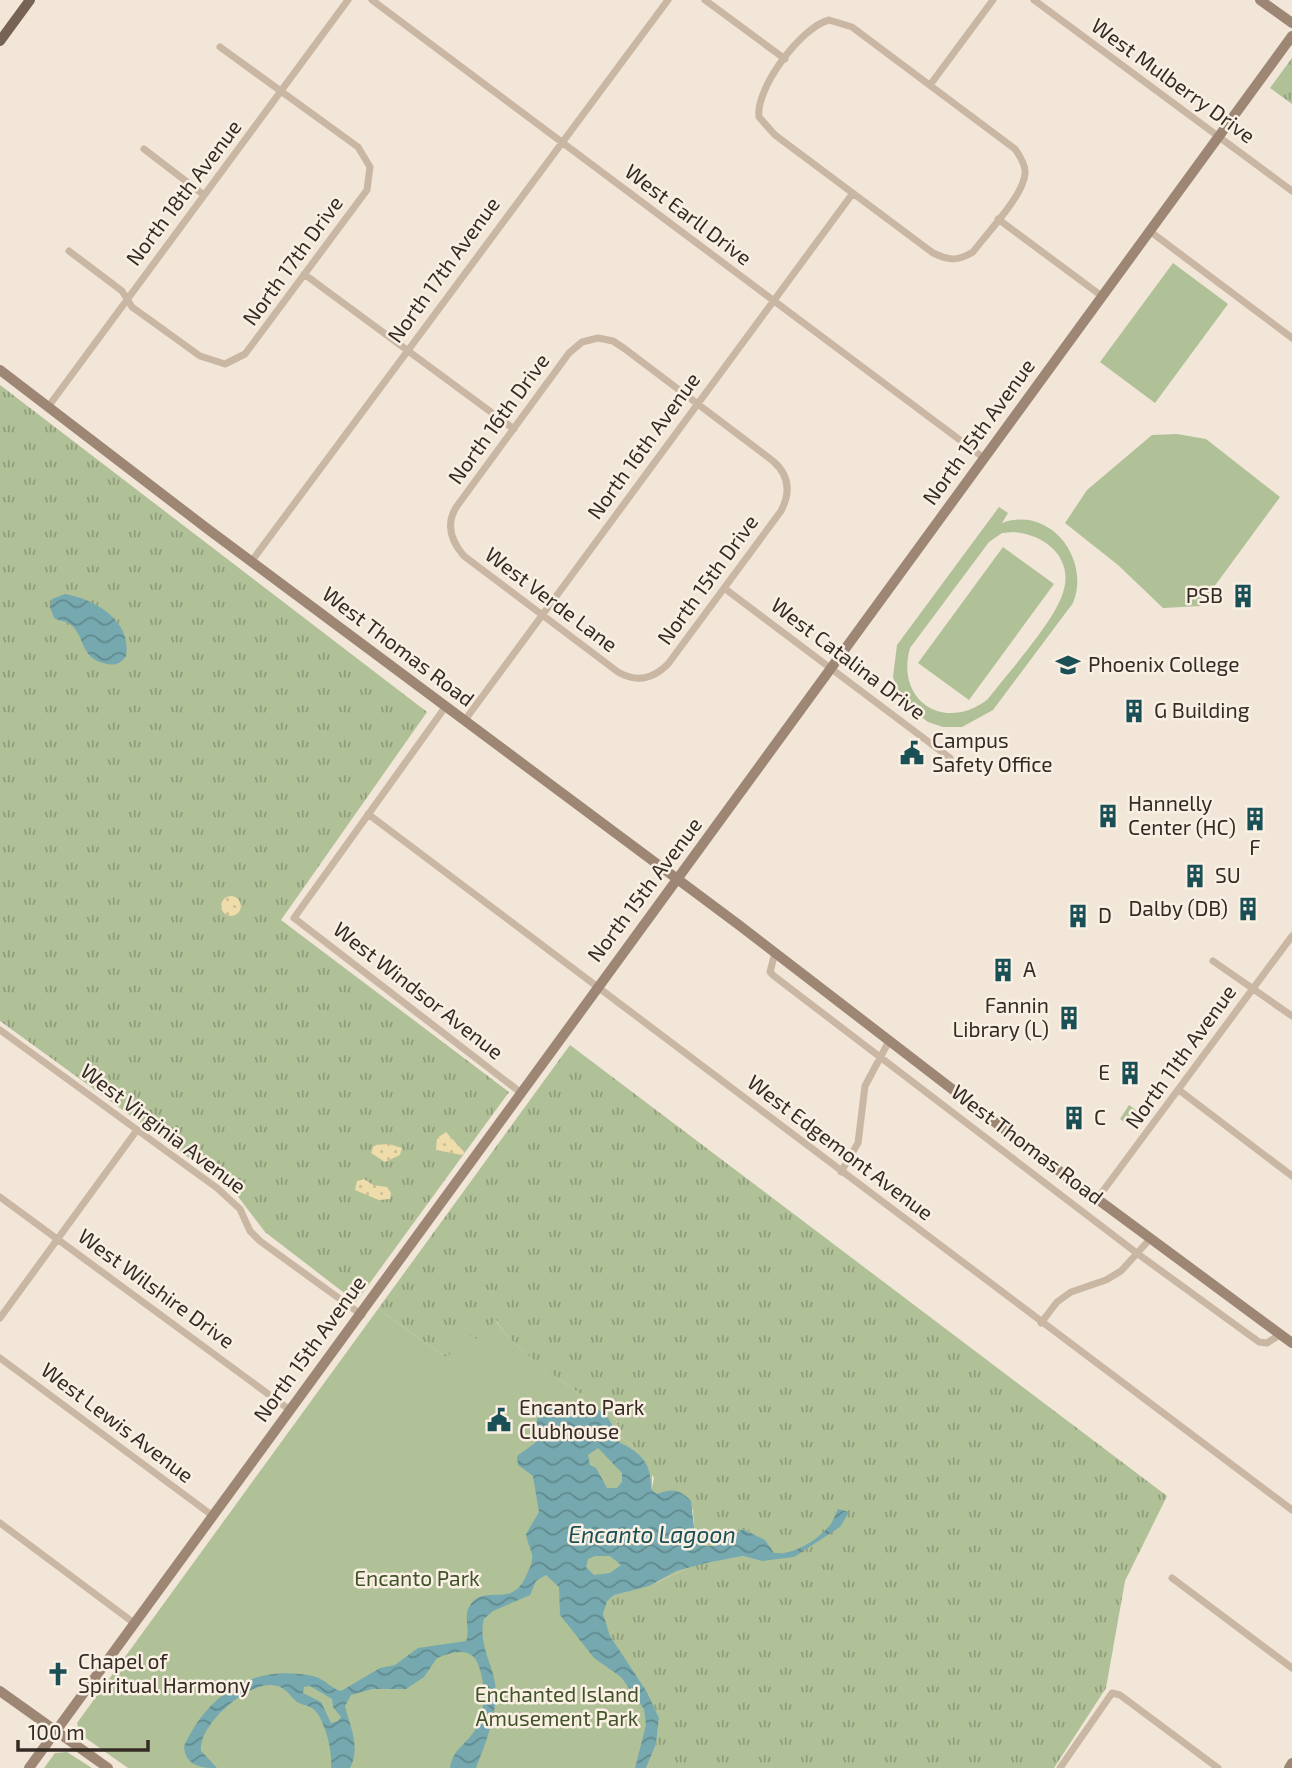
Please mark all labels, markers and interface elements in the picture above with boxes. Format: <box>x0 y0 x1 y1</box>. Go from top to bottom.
street label: West Mulberry Drive <box>1087 12 1261 148</box>
street label: North 18th Avenue <box>120 114 246 270</box>
street label: West Earll Drive <box>621 158 757 270</box>
street label: North 17th Drive <box>236 191 347 330</box>
street label: North 17th Avenue <box>382 191 504 347</box>
street label: North 16th Drive <box>442 348 553 488</box>
street label: North 15th Avenue <box>916 353 1039 509</box>
street label: North 16th Avenue <box>581 367 704 523</box>
street label: North 15th Drive <box>651 509 762 649</box>
street label: West Verde Lane <box>481 541 623 657</box>
street label: West Thomas Road <box>318 581 480 711</box>
place label: PSB <box>1186 582 1223 607</box>
building icon: PSB <box>1229 582 1257 610</box>
street label: West Catalina Drive <box>767 592 931 724</box>
school or university icon: Phoenix College <box>1054 651 1082 679</box>
place label: Phoenix College <box>1088 651 1240 676</box>
building icon: G Building <box>1120 697 1148 725</box>
place label: G Building <box>1154 697 1250 722</box>
place label: Campus Safety Office <box>932 727 1053 776</box>
public building icon: Campus Safety Office <box>898 739 926 767</box>
place label: Hannelly Center (HC) <box>1128 790 1236 839</box>
building icon: Hannelly Center (HC) <box>1094 802 1122 830</box>
building icon: F <box>1241 805 1269 833</box>
street label: North 15th Avenue <box>581 812 706 966</box>
place label: F <box>1249 834 1261 859</box>
building icon: SU <box>1181 862 1209 890</box>
place label: SU <box>1215 862 1241 887</box>
place label: Dalby (DB) <box>1128 895 1228 920</box>
building icon: Dalby (DB) <box>1234 895 1262 923</box>
building icon: D <box>1064 902 1092 930</box>
place label: D <box>1098 902 1112 927</box>
street label: West Windsor Avenue <box>329 916 509 1064</box>
building icon: A <box>989 956 1017 984</box>
place label: A <box>1023 956 1036 981</box>
street label: North 11th Avenue <box>1119 979 1240 1133</box>
place label: Fannin Library (L) <box>952 992 1049 1041</box>
building icon: Fannin Library (L) <box>1055 1004 1083 1032</box>
street label: West Virginia Avenue <box>76 1058 251 1198</box>
place label: E <box>1098 1059 1110 1084</box>
building icon: E <box>1116 1059 1144 1087</box>
street label: West Edgemont Avenue <box>743 1069 939 1225</box>
street label: West Thomas Road <box>947 1079 1109 1209</box>
building icon: C <box>1060 1104 1088 1132</box>
place label: C <box>1094 1104 1106 1129</box>
street label: West Wilshire Drive <box>74 1223 240 1353</box>
street label: North 15th Avenue <box>247 1270 370 1426</box>
street label: West Lewis Avenue <box>37 1356 199 1487</box>
place label: Encanto Park Clubhouse <box>519 1394 645 1443</box>
public building icon: Encanto Park Clubhouse <box>485 1406 513 1434</box>
water label: Encanto Lagoon <box>568 1520 736 1548</box>
park label: Encanto Park <box>354 1565 480 1590</box>
place label: Chapel of Spiritual Harmony <box>78 1648 250 1697</box>
church icon: Chapel of Spiritual Harmony <box>44 1660 72 1688</box>
park label: Enchanted Island Amusement Park <box>475 1681 639 1730</box>
scale bar <box>18 1708 147 1752</box>
text: 100 m <box>28 1719 85 1744</box>

